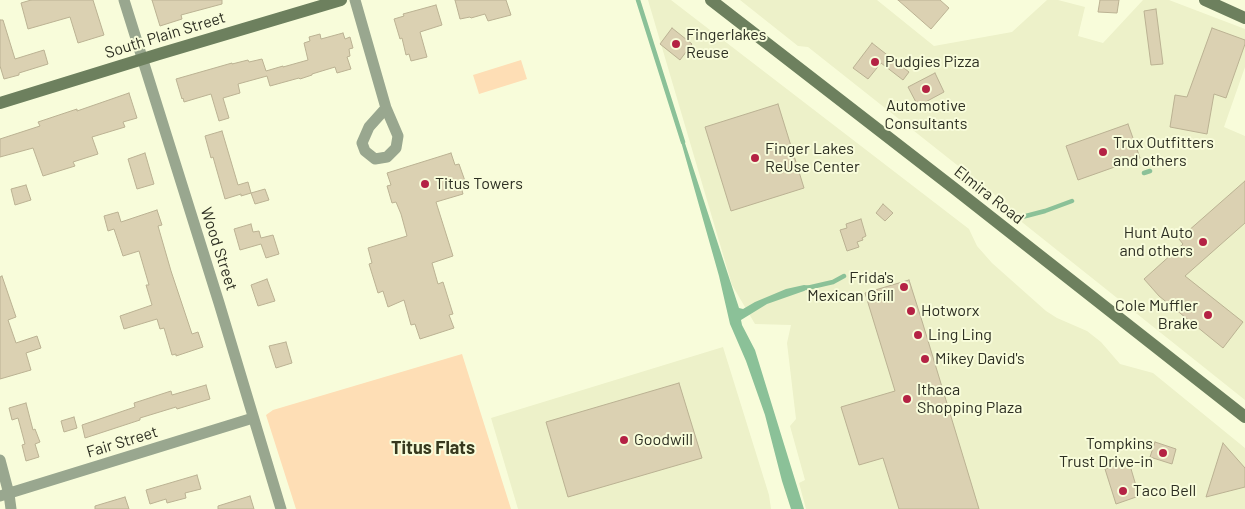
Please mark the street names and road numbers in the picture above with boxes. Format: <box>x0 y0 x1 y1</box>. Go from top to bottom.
street label: South Plain Street <box>102 8 228 62</box>
street label: Elmira Road <box>950 162 1028 228</box>
street label: Wood Street <box>197 205 241 293</box>
street label: Fair Street <box>84 422 160 462</box>

